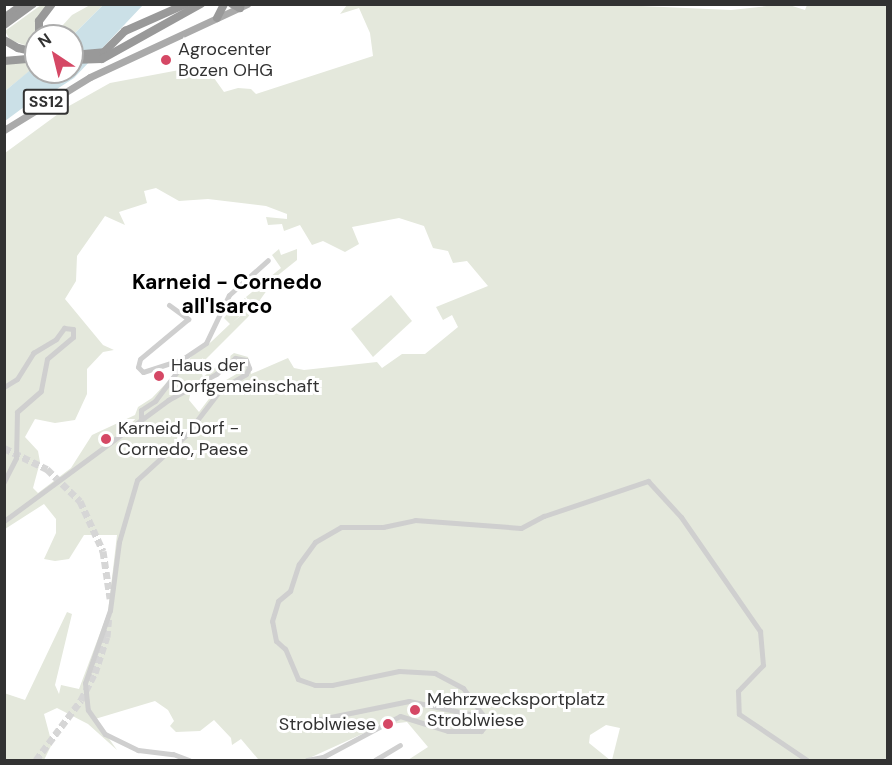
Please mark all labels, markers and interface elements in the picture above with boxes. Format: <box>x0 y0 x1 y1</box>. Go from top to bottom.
north arrow <box>24 24 84 84</box>
text: N <box>34 29 55 52</box>
place label: Agrocenter Bozen OHG <box>178 39 273 82</box>
marker: Agrocenter Bozen OHG <box>159 53 173 67</box>
road number: SS12 <box>22 89 70 115</box>
district label: Karneid - Cornedo all'Isarco <box>132 269 322 319</box>
place label: Haus der Dorfgemeinschaft <box>171 355 320 398</box>
marker: Haus der Dorfgemeinschaft <box>152 369 166 383</box>
place label: Karneid, Dorf - Cornedo, Paese <box>118 418 248 460</box>
marker: Karneid, Dorf - Cornedo, Paese <box>99 432 113 446</box>
place label: Mehrzwecksportplatz Stroblwiese <box>427 689 605 732</box>
marker: Mehrzwecksportplatz Stroblwiese <box>408 703 422 717</box>
place label: Stroblwiese <box>279 713 376 735</box>
marker: Stroblwiese <box>381 717 395 731</box>

